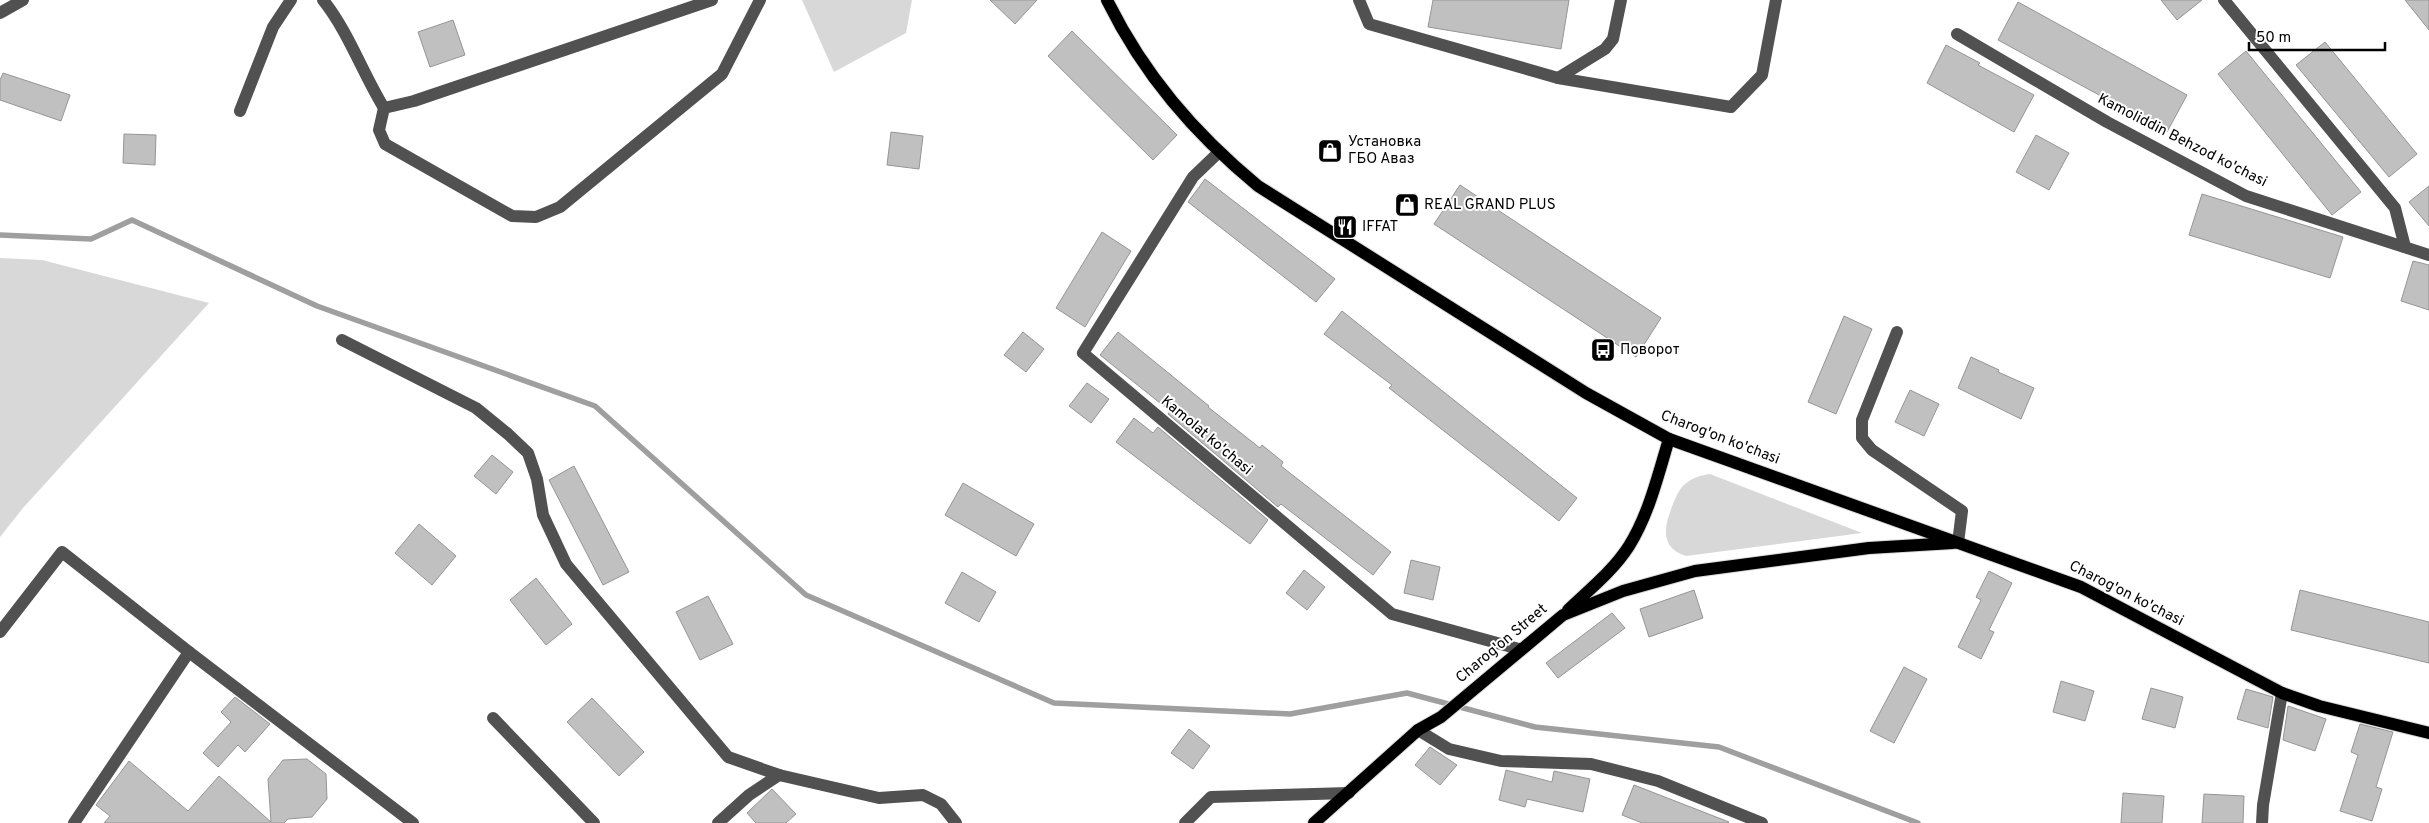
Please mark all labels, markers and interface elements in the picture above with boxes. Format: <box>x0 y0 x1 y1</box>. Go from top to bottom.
scale bar <box>2249 20 2385 52</box>
text: 50 m <box>2256 29 2291 48</box>
street label: Kamoliddin Behzod ko'chasi <box>2094 90 2270 192</box>
place label: Установка ГБО Аваз <box>1348 133 1421 169</box>
shop icon: Установка ГБО Аваз <box>1317 138 1343 164</box>
shop icon: REAL GRAND PLUS <box>1394 192 1420 218</box>
place label: REAL GRAND PLUS <box>1424 196 1556 215</box>
restaurant icon: IFFAT <box>1332 214 1358 240</box>
place label: IFFAT <box>1362 218 1398 237</box>
bus stop icon: Поворот <box>1590 337 1616 363</box>
place label: Поворот <box>1620 341 1680 360</box>
street label: Kamolat ko'chasi <box>1156 392 1256 480</box>
street label: Charog'on ko'chasi <box>1658 407 1782 469</box>
street label: Charog'on ko'chasi <box>2065 557 2187 631</box>
street label: Charog'on Street <box>1452 600 1552 688</box>

